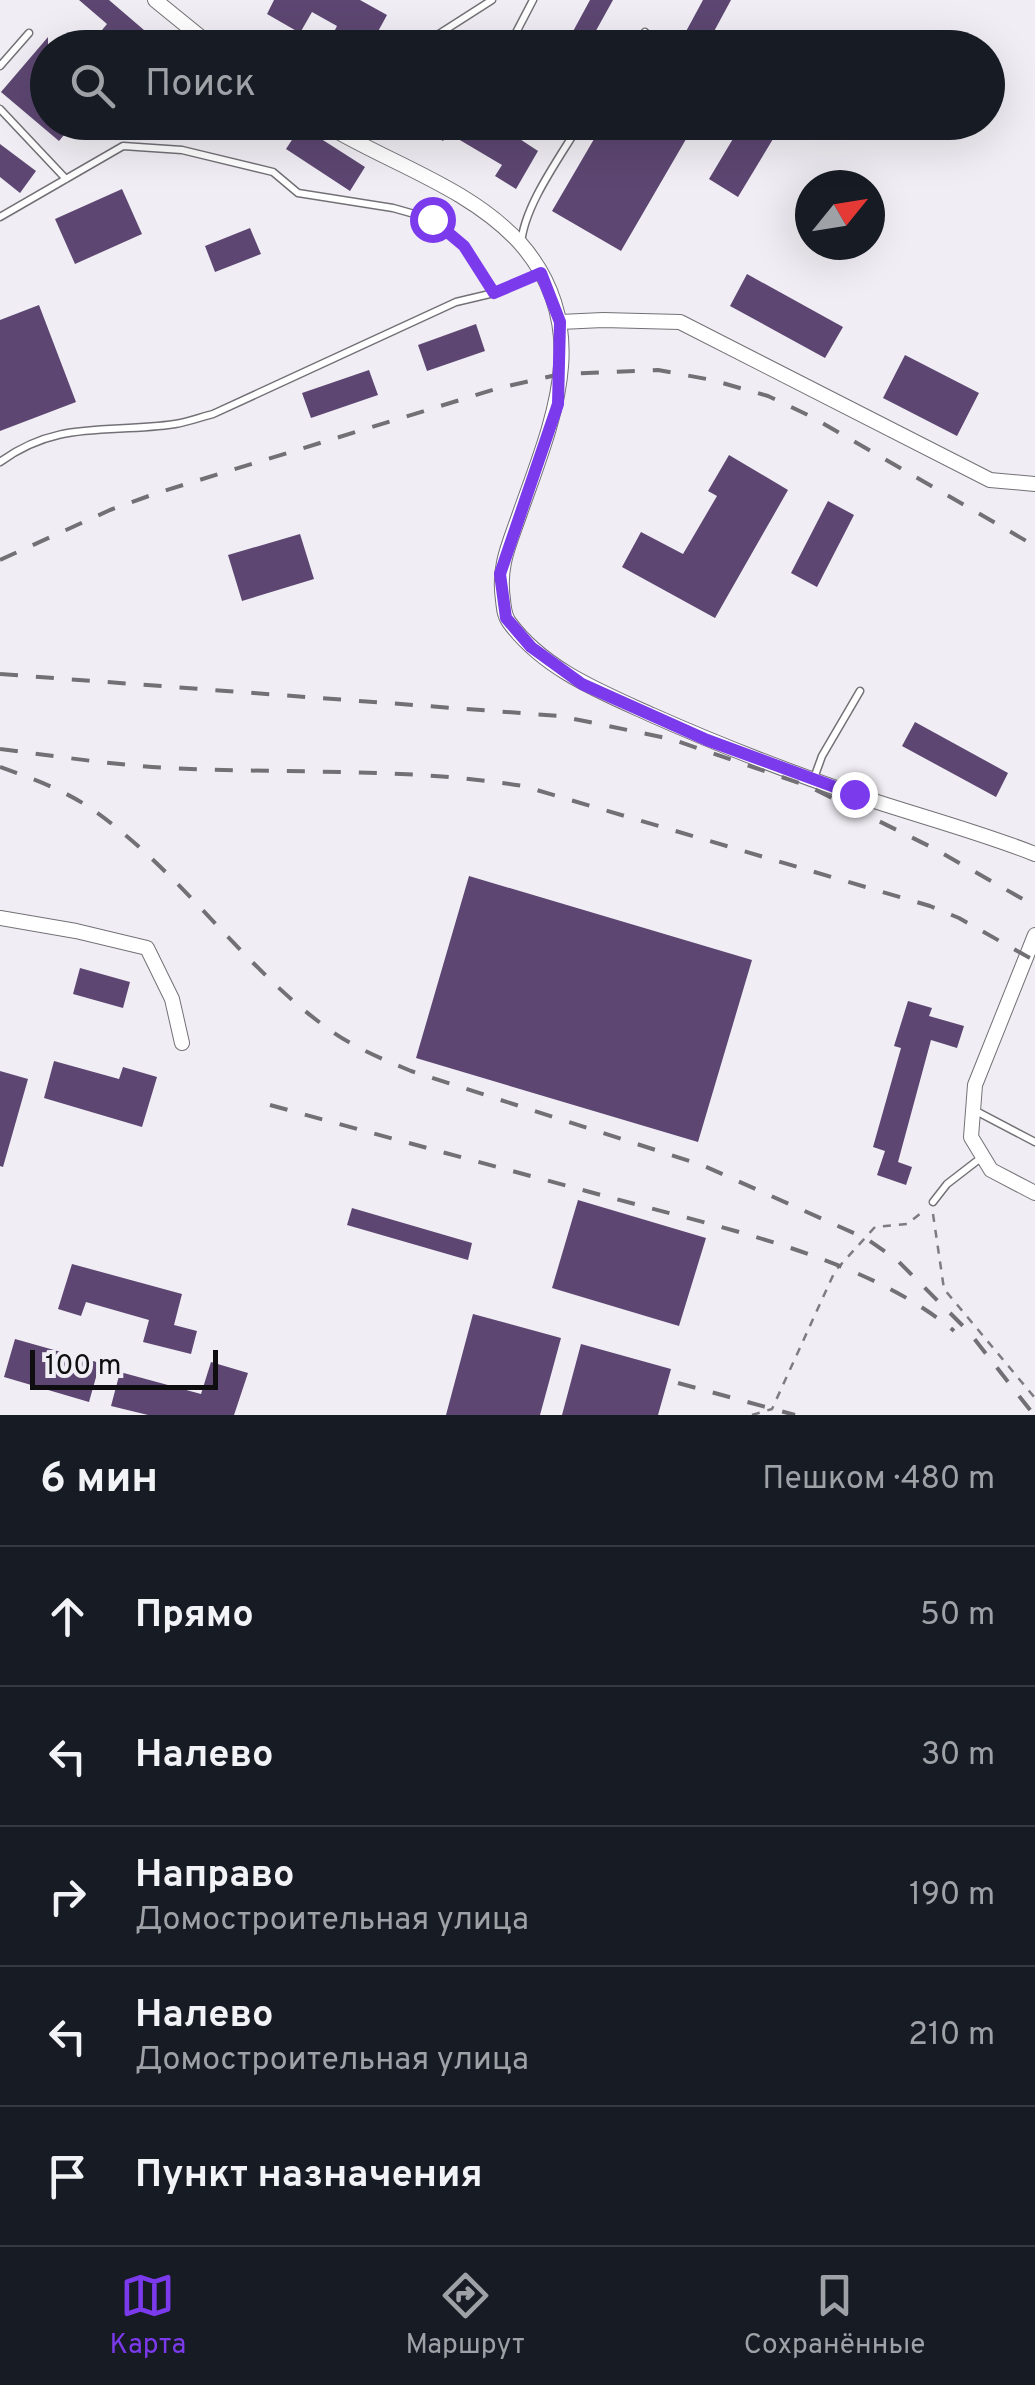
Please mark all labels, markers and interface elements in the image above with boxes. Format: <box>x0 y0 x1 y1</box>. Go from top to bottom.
search box <box>30 30 1005 140</box>
icon: search <box>65 58 120 113</box>
text: Поиск <box>145 61 256 110</box>
north arrow <box>795 170 885 260</box>
route start <box>410 197 456 243</box>
route end <box>832 772 878 818</box>
scale bar <box>30 1345 218 1390</box>
text: 100 m <box>45 1349 121 1385</box>
text: 6 мин <box>40 1454 158 1507</box>
text: Пешком · 480 m <box>762 1460 995 1500</box>
icon: ahead <box>40 1589 95 1644</box>
text: Прямо <box>135 1592 254 1641</box>
text: 50 m <box>920 1596 995 1636</box>
icon: left <box>40 1729 95 1784</box>
text: Налево <box>135 1732 274 1781</box>
text: 30 m <box>921 1736 995 1776</box>
text: Направо <box>135 1852 295 1901</box>
icon: right <box>40 1869 95 1924</box>
text: 190 m <box>909 1876 995 1916</box>
text: Домостроительная улица <box>135 1901 529 1941</box>
text: Налево <box>135 1992 274 2041</box>
icon: left <box>40 2009 95 2064</box>
text: 210 m <box>908 2016 995 2056</box>
text: Домостроительная улица <box>135 2041 529 2081</box>
icon: arrive <box>40 2149 95 2204</box>
text: Пункт назначения <box>135 2152 483 2201</box>
tab: Карта <box>110 2268 186 2364</box>
tab: Маршрут <box>405 2268 525 2364</box>
tab: Сохранённые <box>744 2268 925 2364</box>

